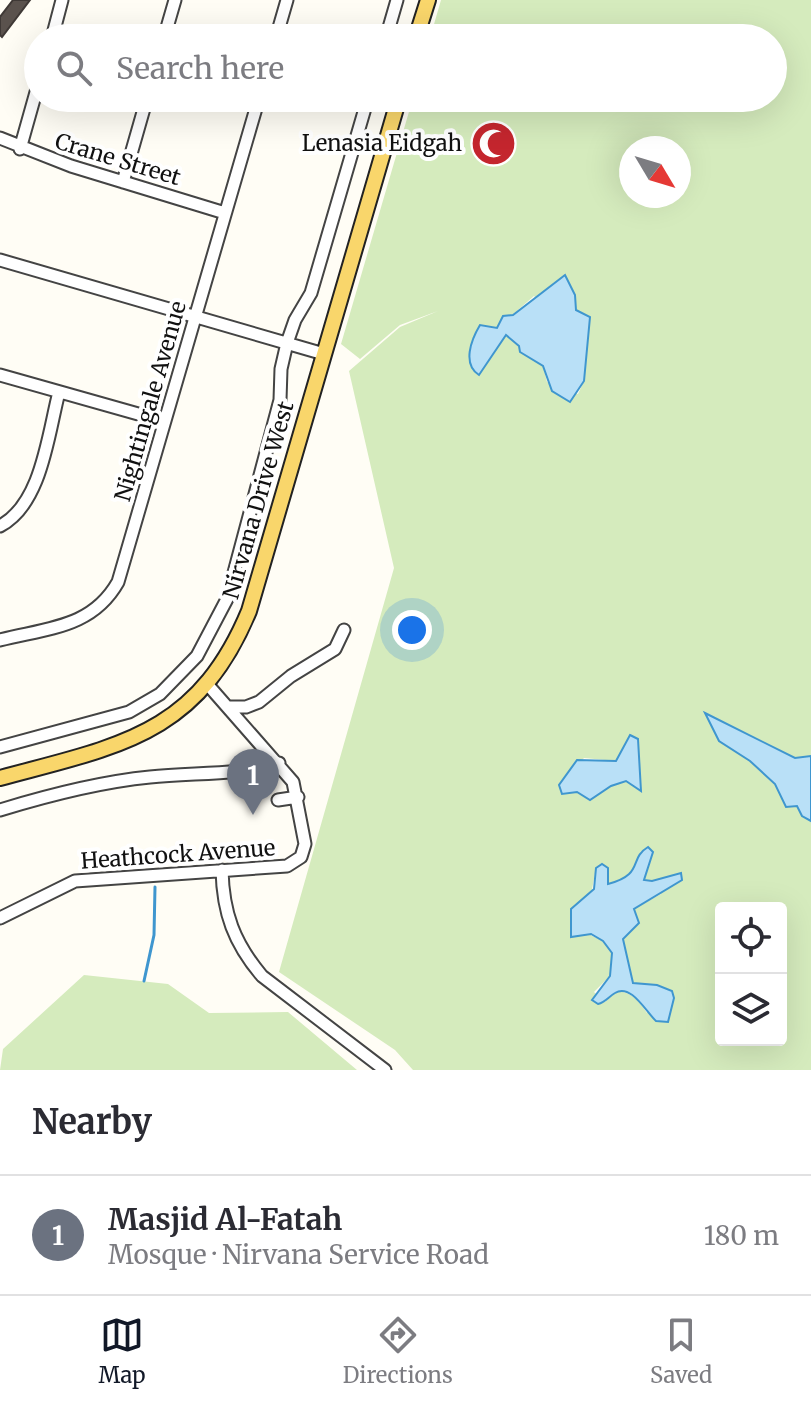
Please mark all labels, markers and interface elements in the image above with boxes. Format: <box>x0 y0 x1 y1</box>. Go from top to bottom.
search box <box>24 24 787 112</box>
icon: search <box>52 46 96 90</box>
text: Search here <box>116 49 284 87</box>
mosque icon: Lenasia Eidgah <box>469 119 517 167</box>
street label: Crane Street <box>52 127 185 191</box>
place label: Lenasia Eidgah <box>302 129 462 157</box>
north arrow <box>619 136 691 208</box>
street label: Nightingale Avenue <box>108 298 192 504</box>
street label: Nirvana Drive West <box>216 398 300 602</box>
your location <box>392 610 432 650</box>
pin: 1 <box>227 749 279 815</box>
street label: Heathcock Avenue <box>80 833 276 875</box>
map controls <box>715 902 787 1046</box>
button: locate <box>715 902 787 974</box>
button: layers <box>715 974 787 1046</box>
text: Nearby <box>32 1101 152 1143</box>
text: Masjid Al-Fatah <box>108 1200 342 1238</box>
text: 1 <box>52 1219 64 1252</box>
text: 180 m <box>704 1219 779 1252</box>
text: Mosque · Nirvana Service Road <box>108 1238 489 1271</box>
tab: Map <box>99 1313 146 1389</box>
tab: Directions <box>343 1313 453 1389</box>
tab: Saved <box>650 1313 712 1389</box>

